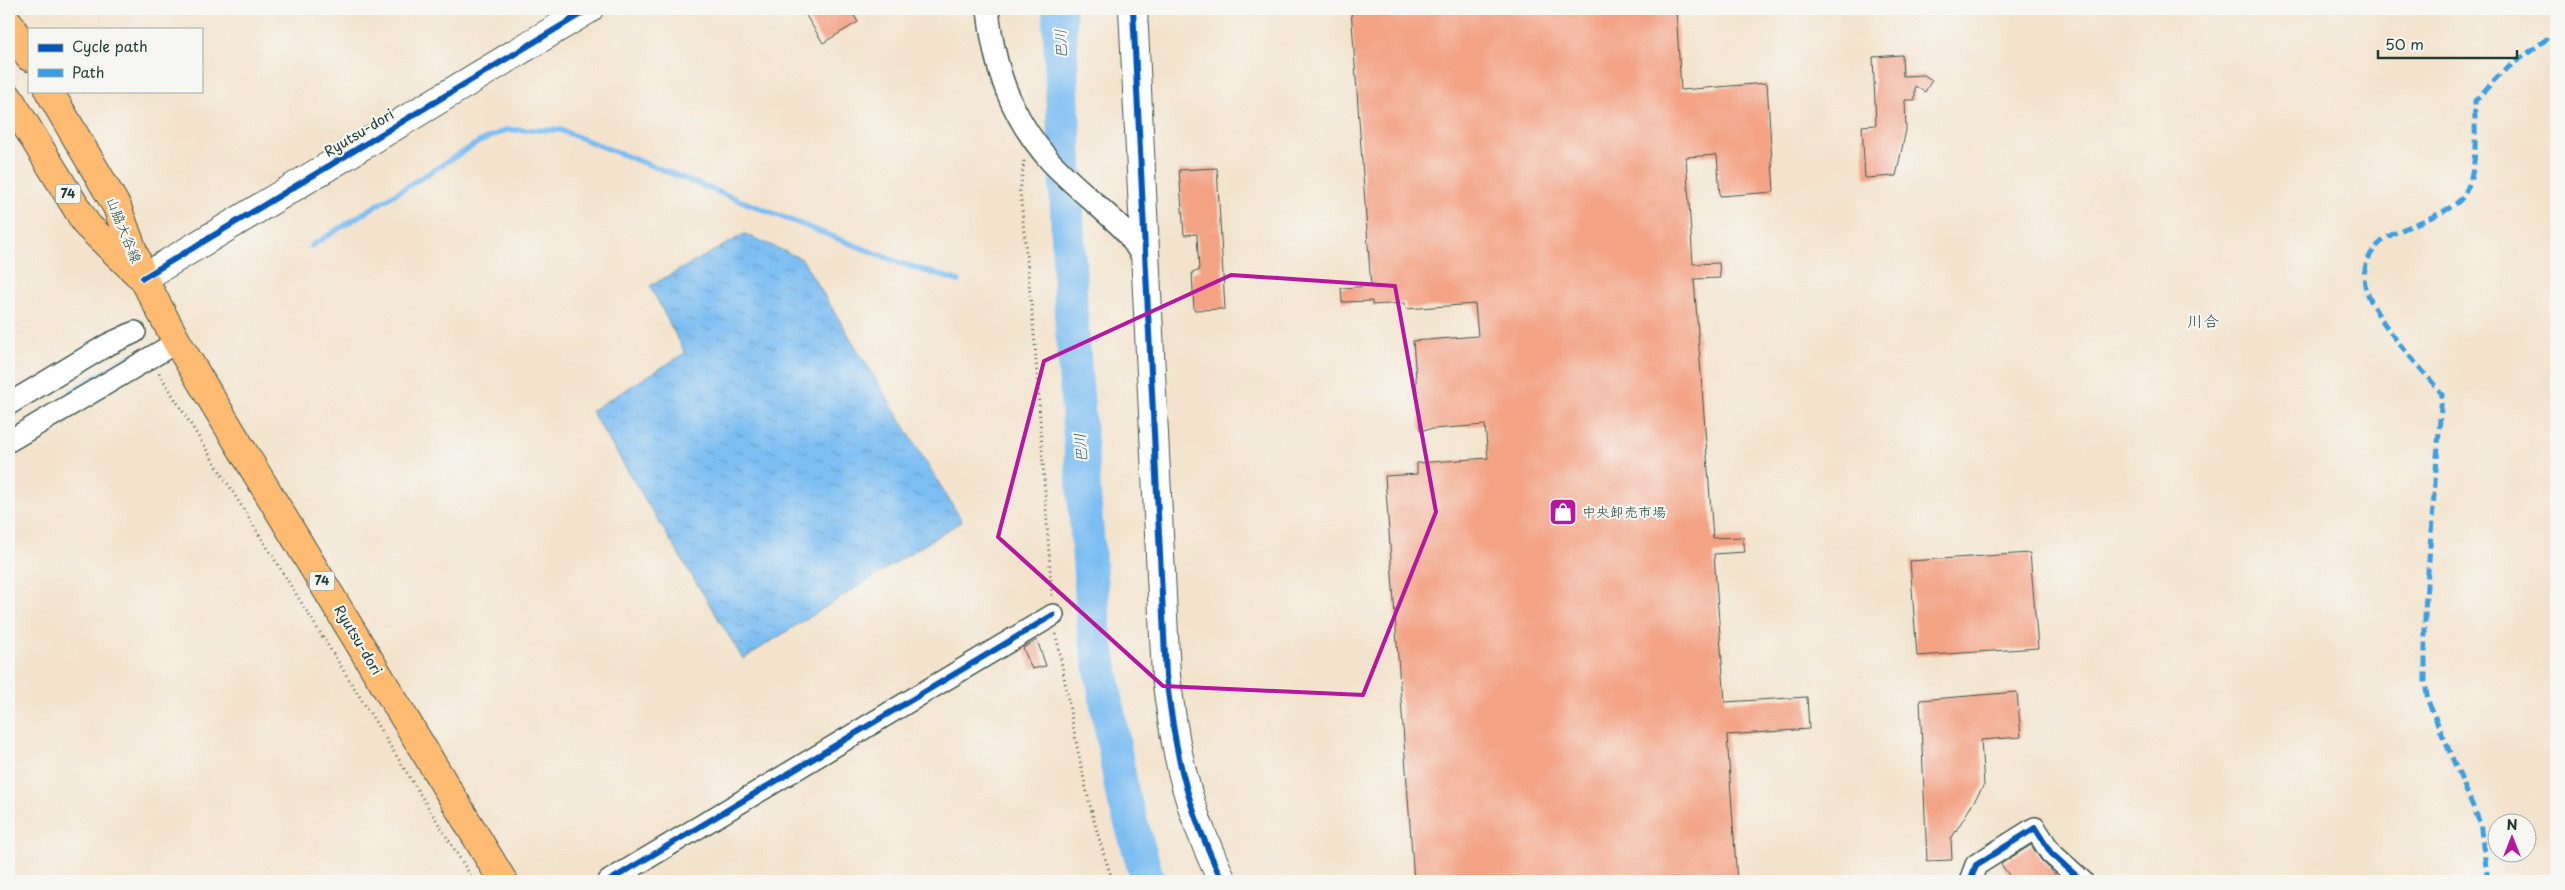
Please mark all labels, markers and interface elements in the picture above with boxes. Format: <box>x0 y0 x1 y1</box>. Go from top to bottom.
legend <box>28 28 202 92</box>
scale bar <box>2378 28 2516 60</box>
water label: 巴川 <box>1047 29 1072 59</box>
text: 50 m <box>2385 32 2424 55</box>
text: Cycle path <box>72 34 148 57</box>
text: Path <box>72 60 104 83</box>
street label: Ryutsu-dori <box>320 103 398 162</box>
road number: 74 <box>56 184 80 203</box>
street label: 山脇大谷線 <box>102 193 147 266</box>
district label: 川合 <box>2187 308 2219 332</box>
water label: 巴川 <box>1067 432 1092 464</box>
shop icon: 中央卸売市場 <box>1548 497 1578 527</box>
place label: 中央卸売市場 <box>1582 501 1666 522</box>
road number: 74 <box>310 572 334 590</box>
street label: Ryutsu-dori <box>329 601 388 679</box>
north arrow <box>2488 812 2538 862</box>
text: N <box>2506 814 2518 835</box>

